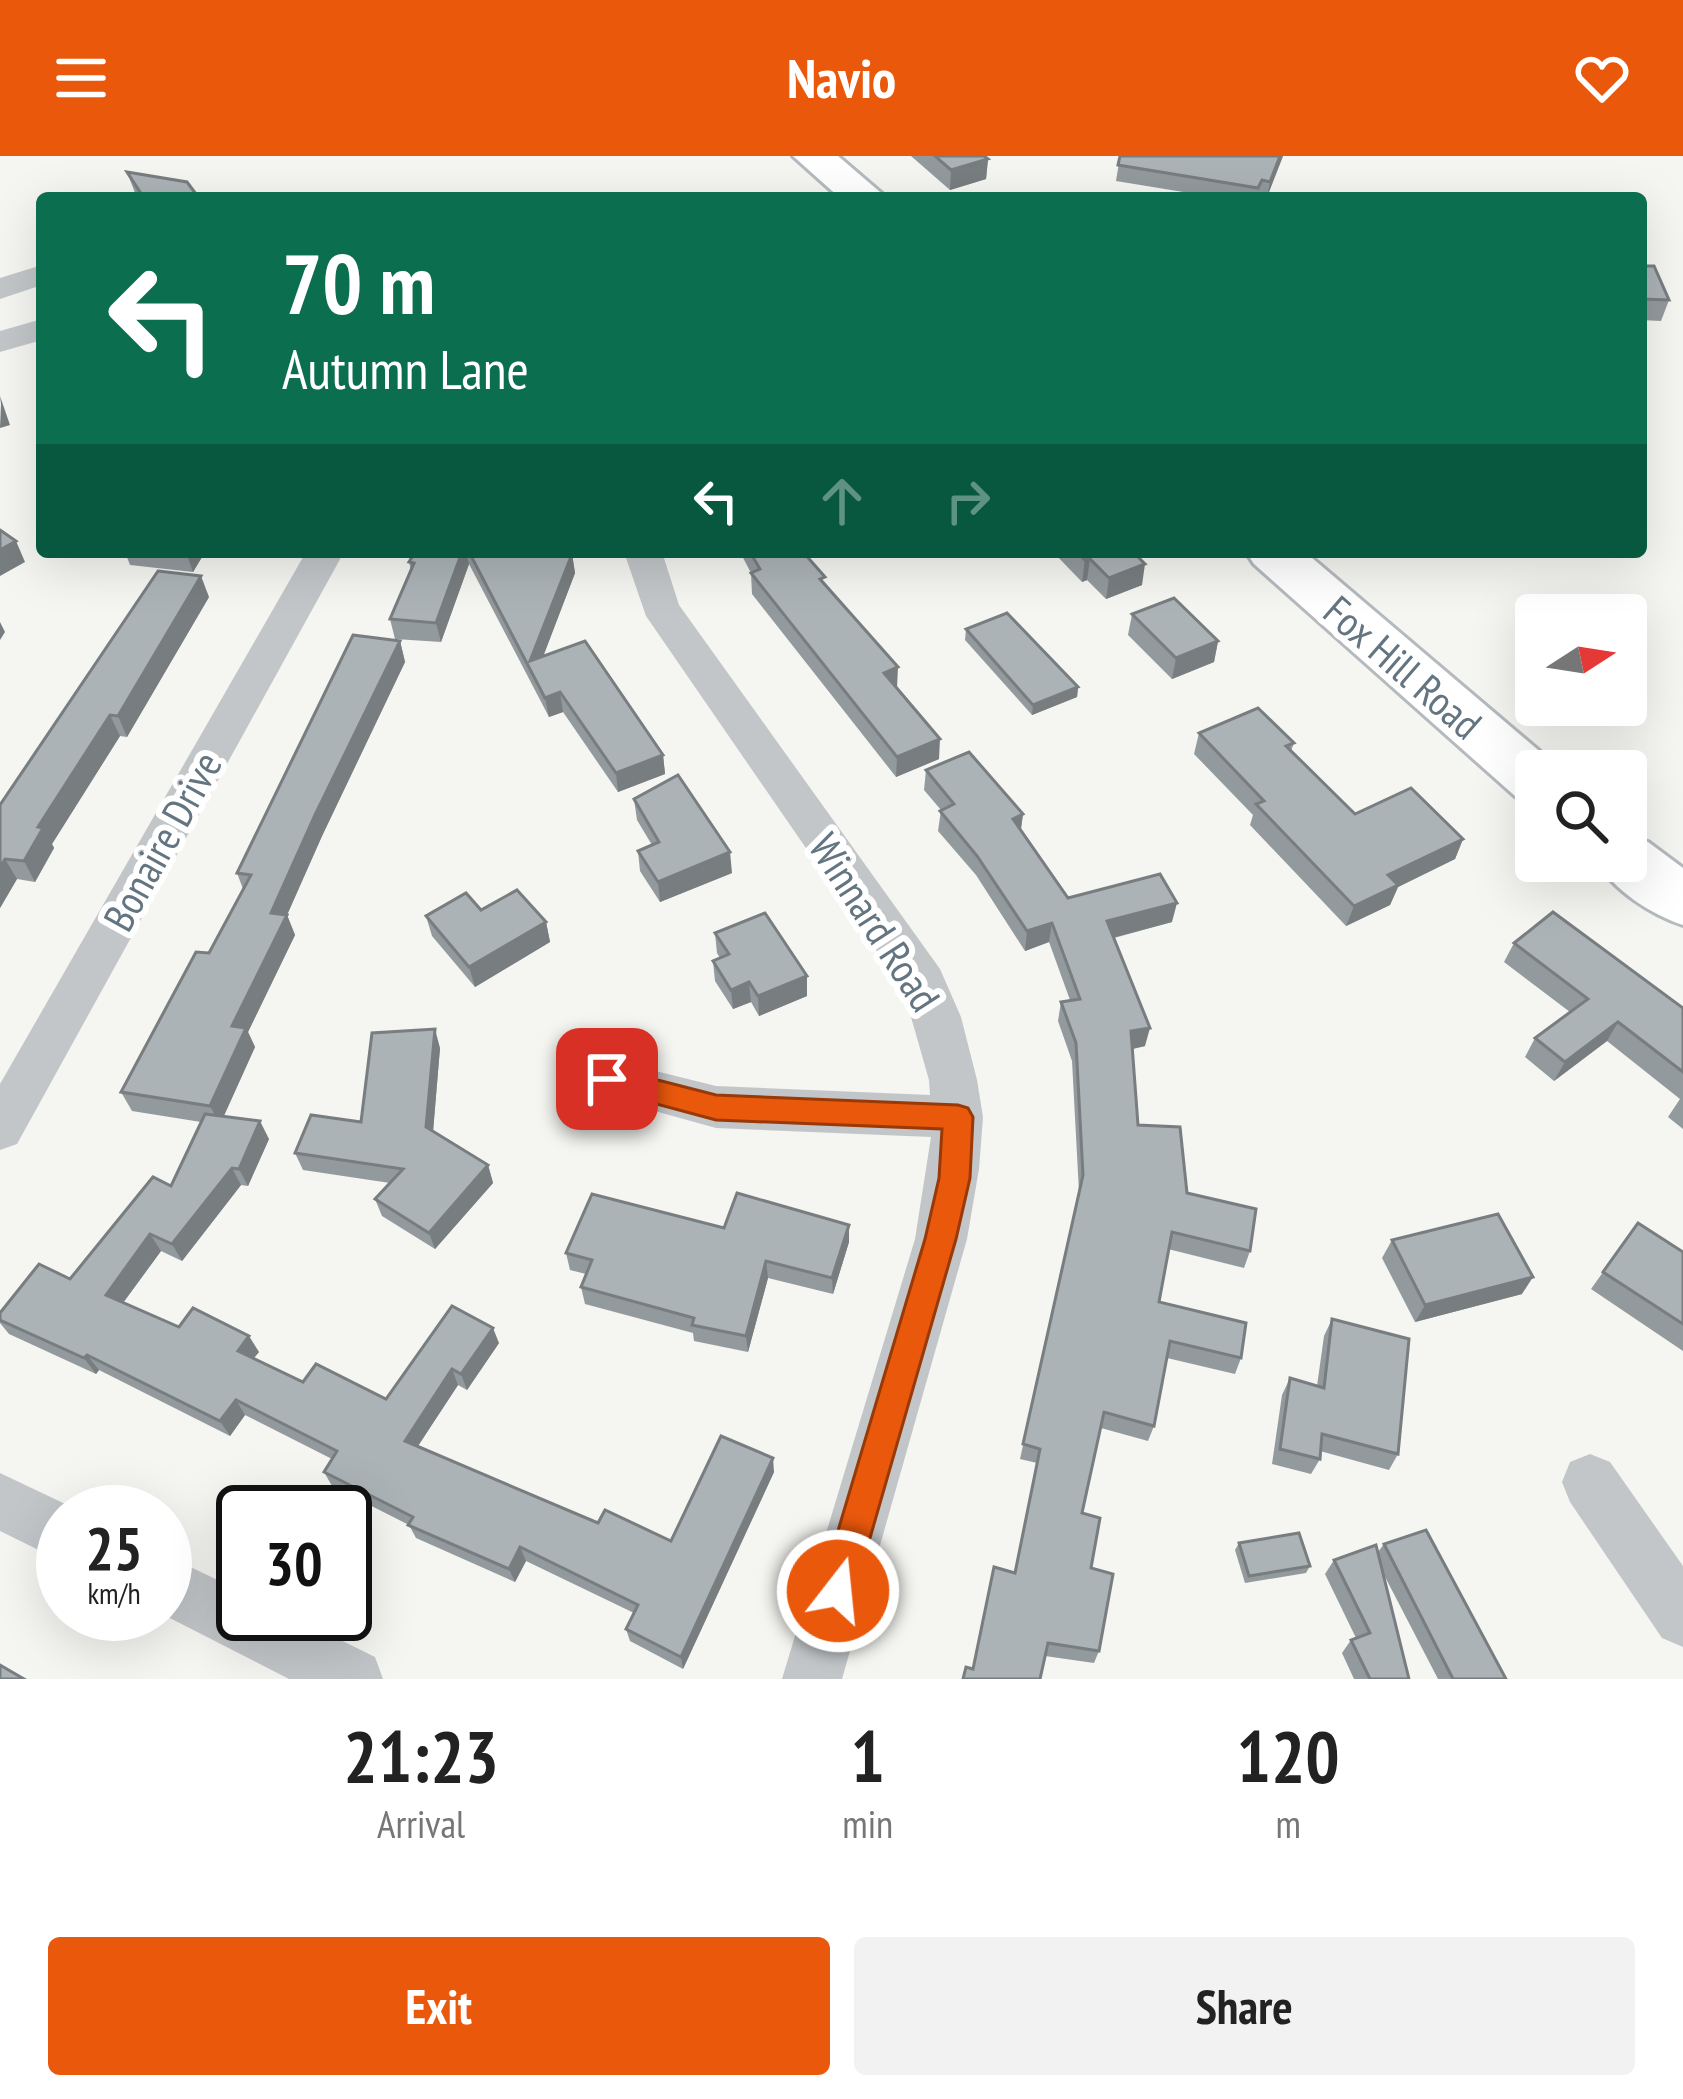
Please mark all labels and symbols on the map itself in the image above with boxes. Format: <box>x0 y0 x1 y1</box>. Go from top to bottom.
street label: Fox Hill Road <box>1313 583 1493 751</box>
north arrow <box>1515 594 1647 726</box>
street label: Bonaire Drive <box>90 742 234 940</box>
street label: Winnard Road <box>797 823 953 1021</box>
pin <box>556 1028 658 1130</box>
speed limit sign: 30 <box>216 1485 372 1641</box>
position arrow <box>775 1528 901 1654</box>

